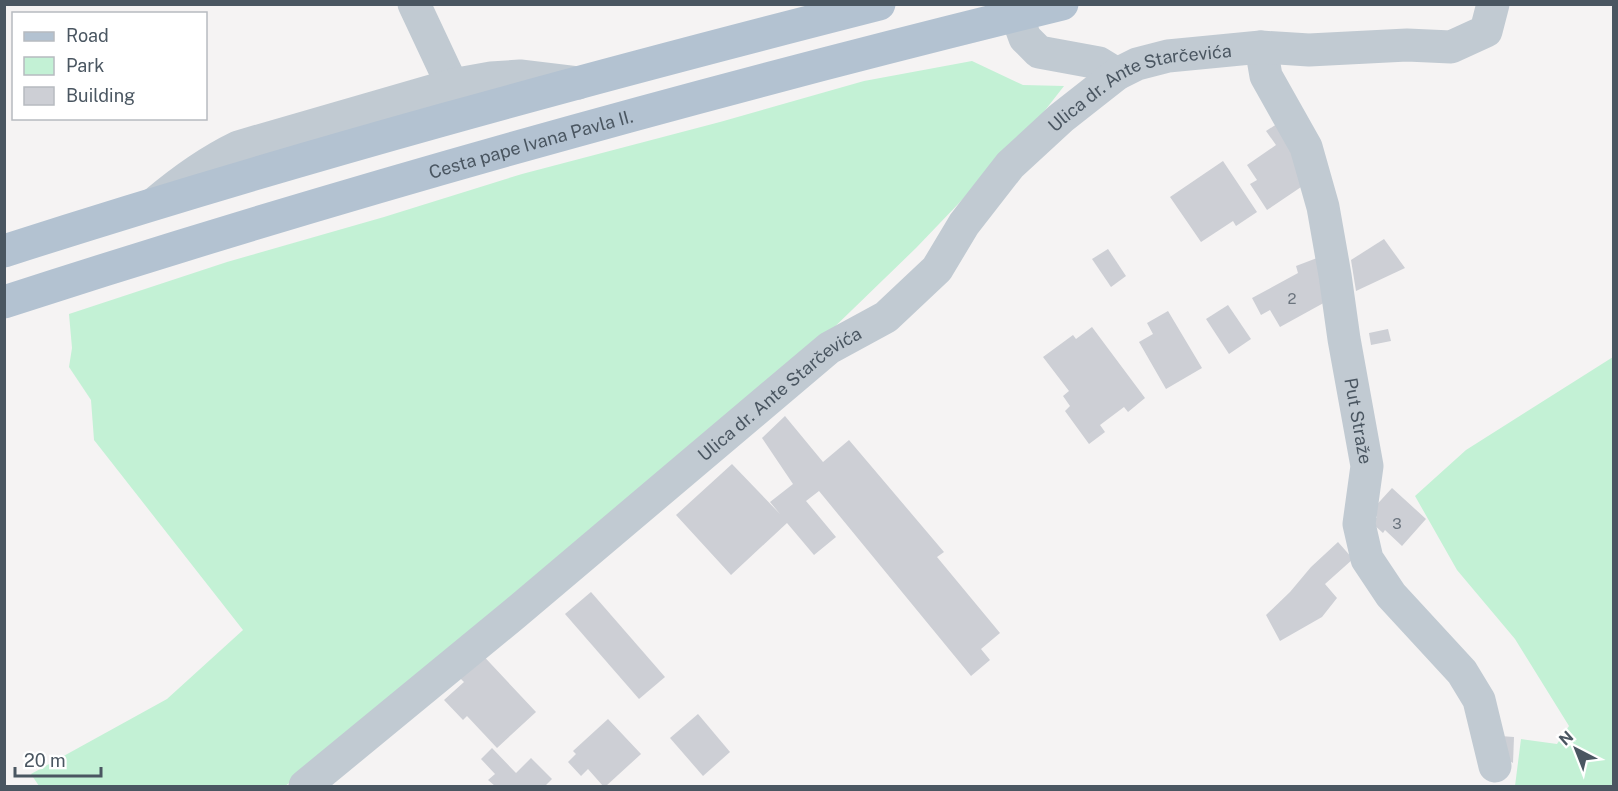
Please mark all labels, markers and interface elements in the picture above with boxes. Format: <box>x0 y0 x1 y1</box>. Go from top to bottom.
legend <box>12 12 207 120</box>
text: Road <box>66 25 109 46</box>
street label: Ulica dr. Ante Starčevića <box>1043 39 1232 135</box>
text: Park <box>66 55 104 76</box>
text: Building <box>66 85 135 106</box>
street label: Cesta pape Ivana Pavla II. <box>426 105 635 182</box>
house number: 2 <box>1288 290 1297 307</box>
street label: Ulica dr. Ante Starčevića <box>693 322 865 465</box>
street label: Put Straže <box>1341 376 1377 466</box>
house number: 3 <box>1392 515 1402 532</box>
north arrow <box>1546 719 1606 779</box>
text: N <box>1555 727 1577 749</box>
scale bar <box>15 740 100 778</box>
text: 20 m <box>24 750 66 771</box>

